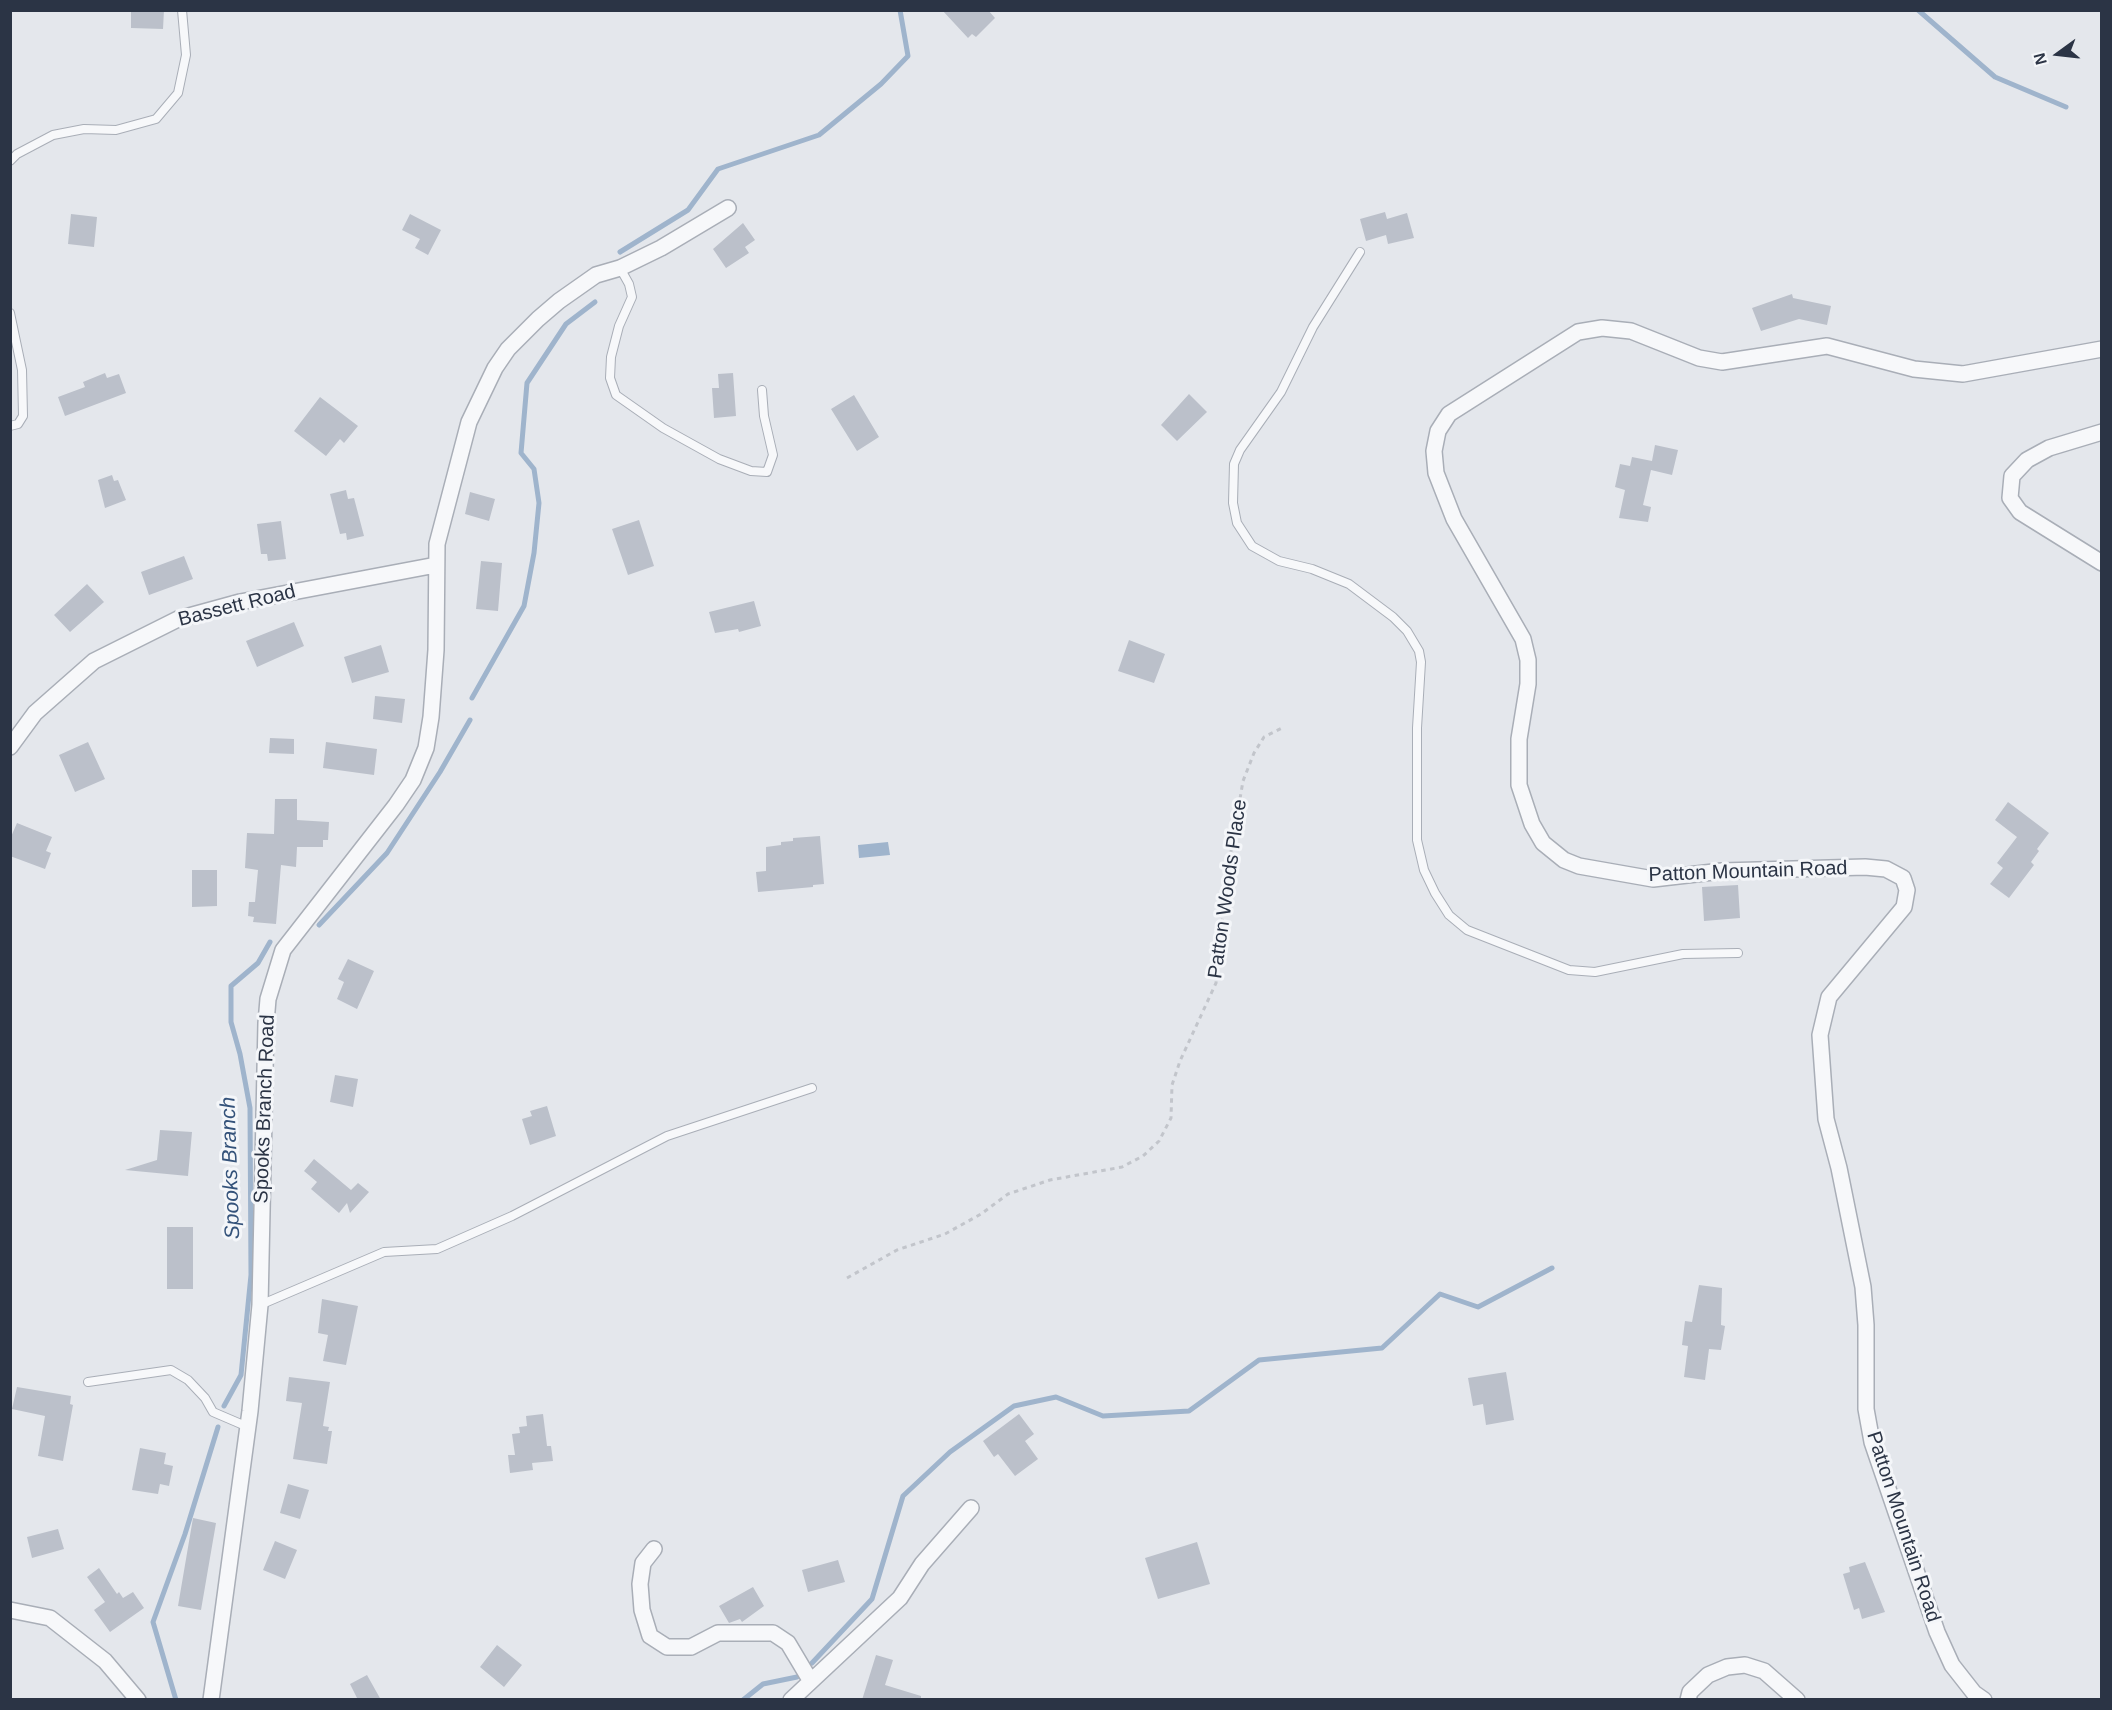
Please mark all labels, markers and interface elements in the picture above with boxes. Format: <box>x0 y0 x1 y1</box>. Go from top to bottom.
north arrow <box>2028 24 2088 84</box>
text: N <box>2030 51 2050 67</box>
street label: Bassett Road <box>176 580 298 632</box>
street label: Patton Woods Place <box>1204 798 1252 980</box>
street label: Patton Mountain Road <box>1648 857 1848 887</box>
street label: Spooks Branch Road <box>250 1014 280 1204</box>
water label: Spooks Branch <box>216 1096 246 1240</box>
street label: Patton Mountain Road <box>1861 1429 1945 1625</box>

